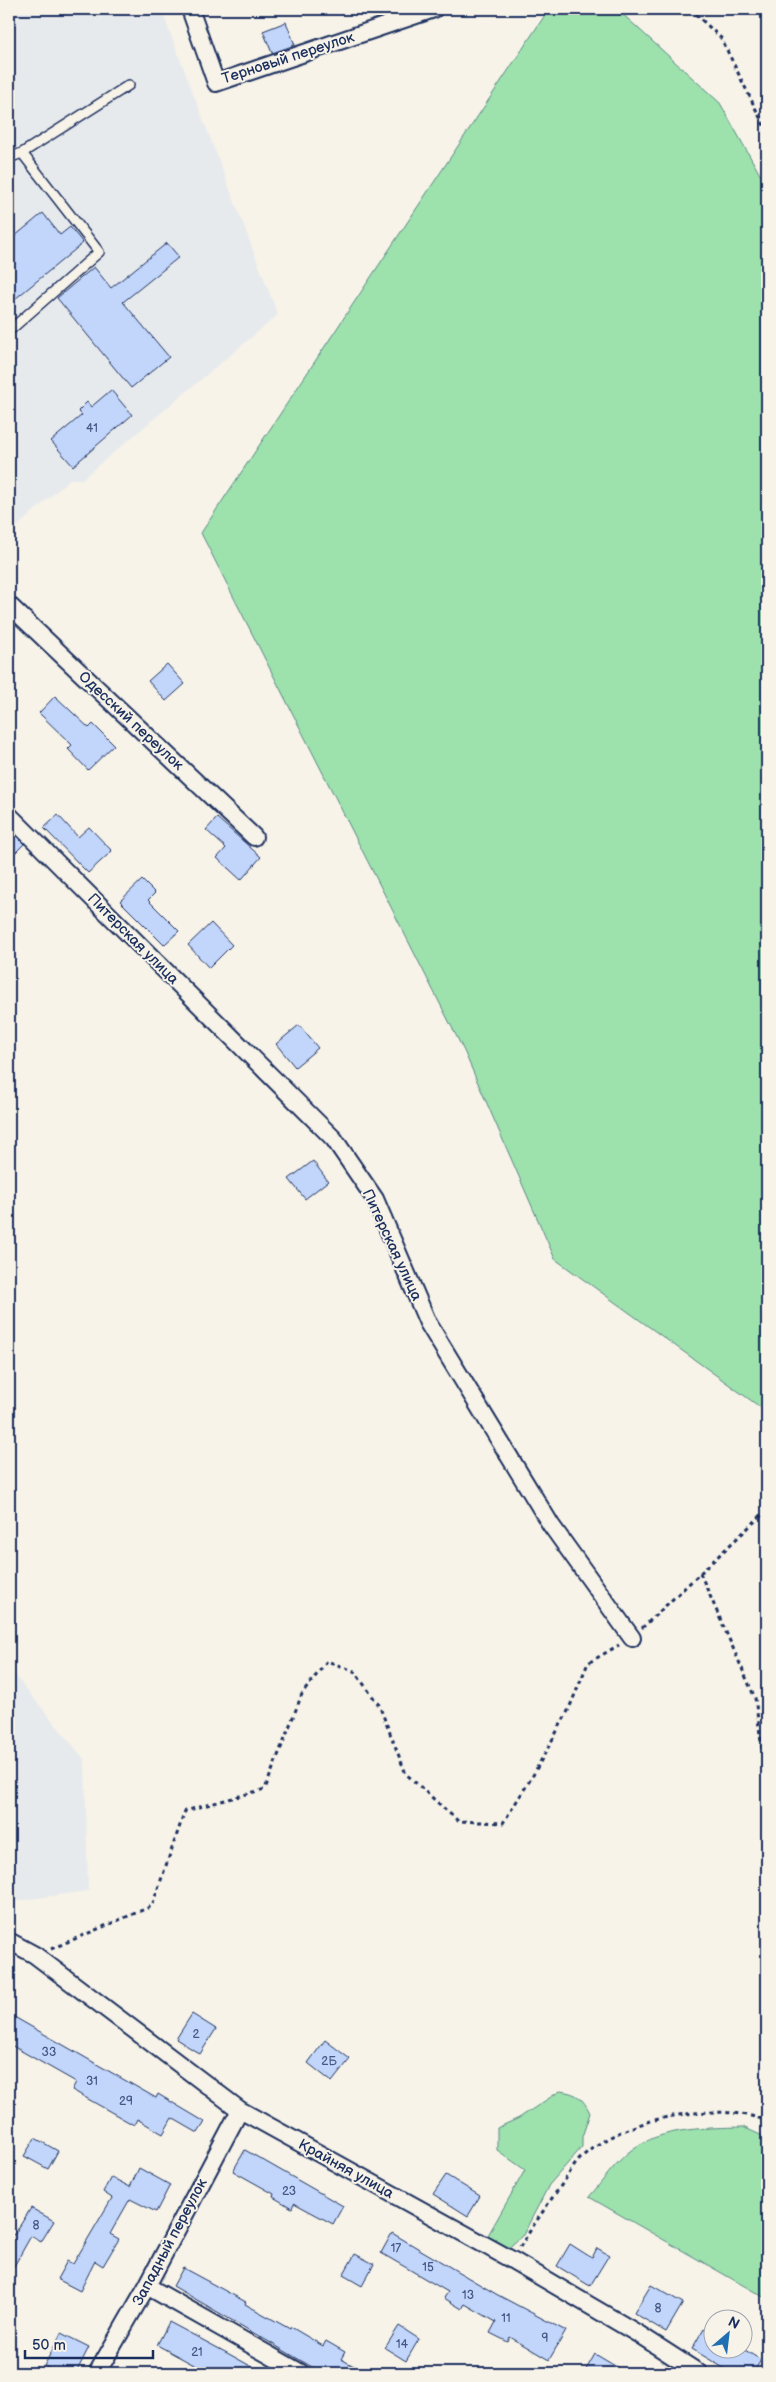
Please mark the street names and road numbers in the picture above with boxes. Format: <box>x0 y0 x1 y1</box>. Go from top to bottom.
street label: Терновый переулок <box>219 28 357 88</box>
street label: Одесский переулок <box>74 667 188 775</box>
street label: Питерская улица <box>83 889 183 989</box>
street label: Питерская улица <box>358 1186 426 1304</box>
street label: Крайняя улица <box>295 2135 397 2203</box>
street label: Западный переулок <box>128 2175 212 2309</box>

